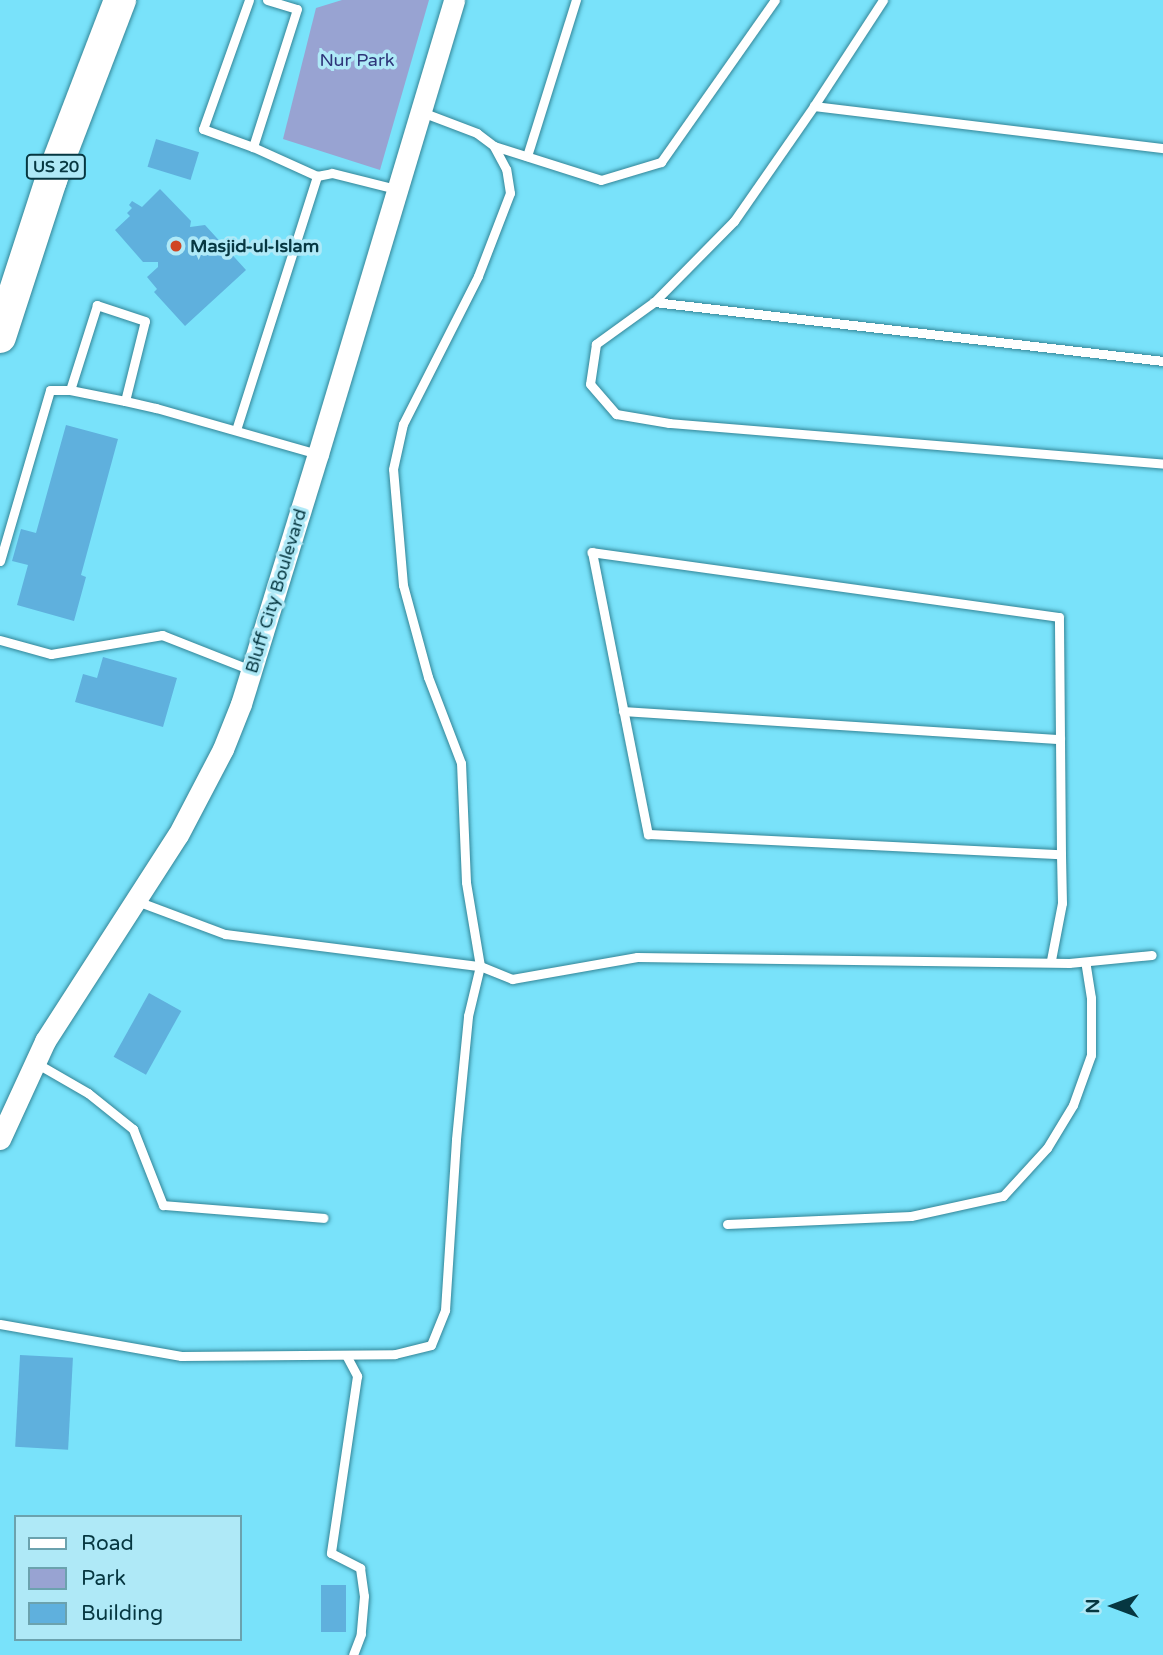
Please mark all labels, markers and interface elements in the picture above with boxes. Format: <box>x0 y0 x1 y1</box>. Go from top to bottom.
park label: Nur Park <box>319 49 395 71</box>
road number: US 20 <box>24 154 88 180</box>
place label: Masjid-ul-Islam <box>190 235 319 257</box>
marker: Masjid-ul-Islam <box>168 238 184 254</box>
street label: Bluff City Boulevard <box>241 506 311 676</box>
legend <box>14 1515 242 1641</box>
text: Road <box>81 1531 134 1556</box>
text: Park <box>81 1566 126 1591</box>
north arrow <box>1079 1571 1149 1641</box>
text: N <box>1082 1598 1104 1614</box>
text: Building <box>81 1601 163 1626</box>

